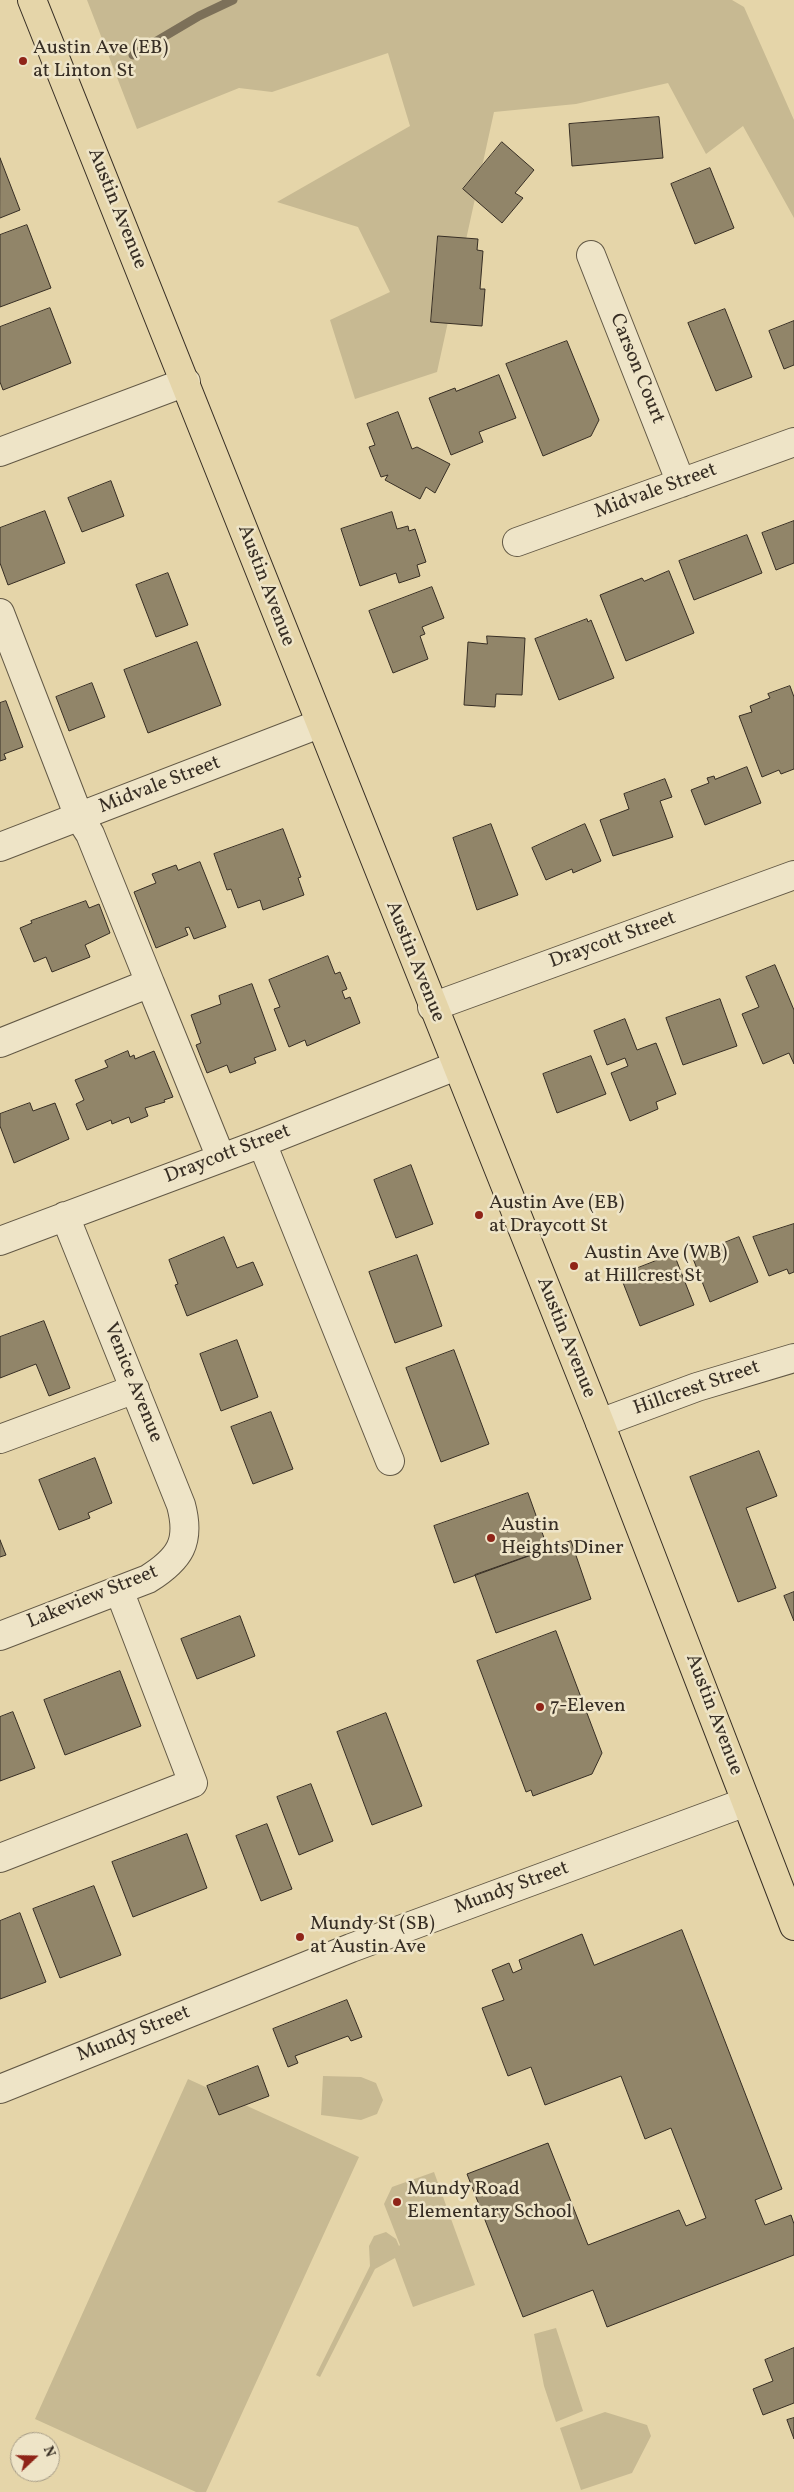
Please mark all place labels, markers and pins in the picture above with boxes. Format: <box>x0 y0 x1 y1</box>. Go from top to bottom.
place label: Austin Ave (EB) at Linton St <box>33 37 168 84</box>
marker: Austin Ave (EB) at Linton St <box>17 55 29 67</box>
place label: Austin Ave (EB) at Draycott St <box>489 1192 624 1239</box>
marker: Austin Ave (EB) at Draycott St <box>473 1209 485 1221</box>
place label: Austin Ave (WB) at Hillcrest St <box>584 1242 727 1289</box>
marker: Austin Ave (WB) at Hillcrest St <box>568 1260 580 1272</box>
place label: Austin Heights Diner <box>501 1514 624 1561</box>
marker: Austin Heights Diner <box>485 1532 497 1544</box>
place label: 7-Eleven <box>550 1695 626 1719</box>
marker: 7-Eleven <box>534 1701 546 1713</box>
place label: Mundy St (SB) at Austin Ave <box>310 1913 435 1960</box>
marker: Mundy St (SB) at Austin Ave <box>294 1931 306 1943</box>
place label: Mundy Road Elementary School <box>407 2178 572 2225</box>
marker: Mundy Road Elementary School <box>391 2196 403 2208</box>

